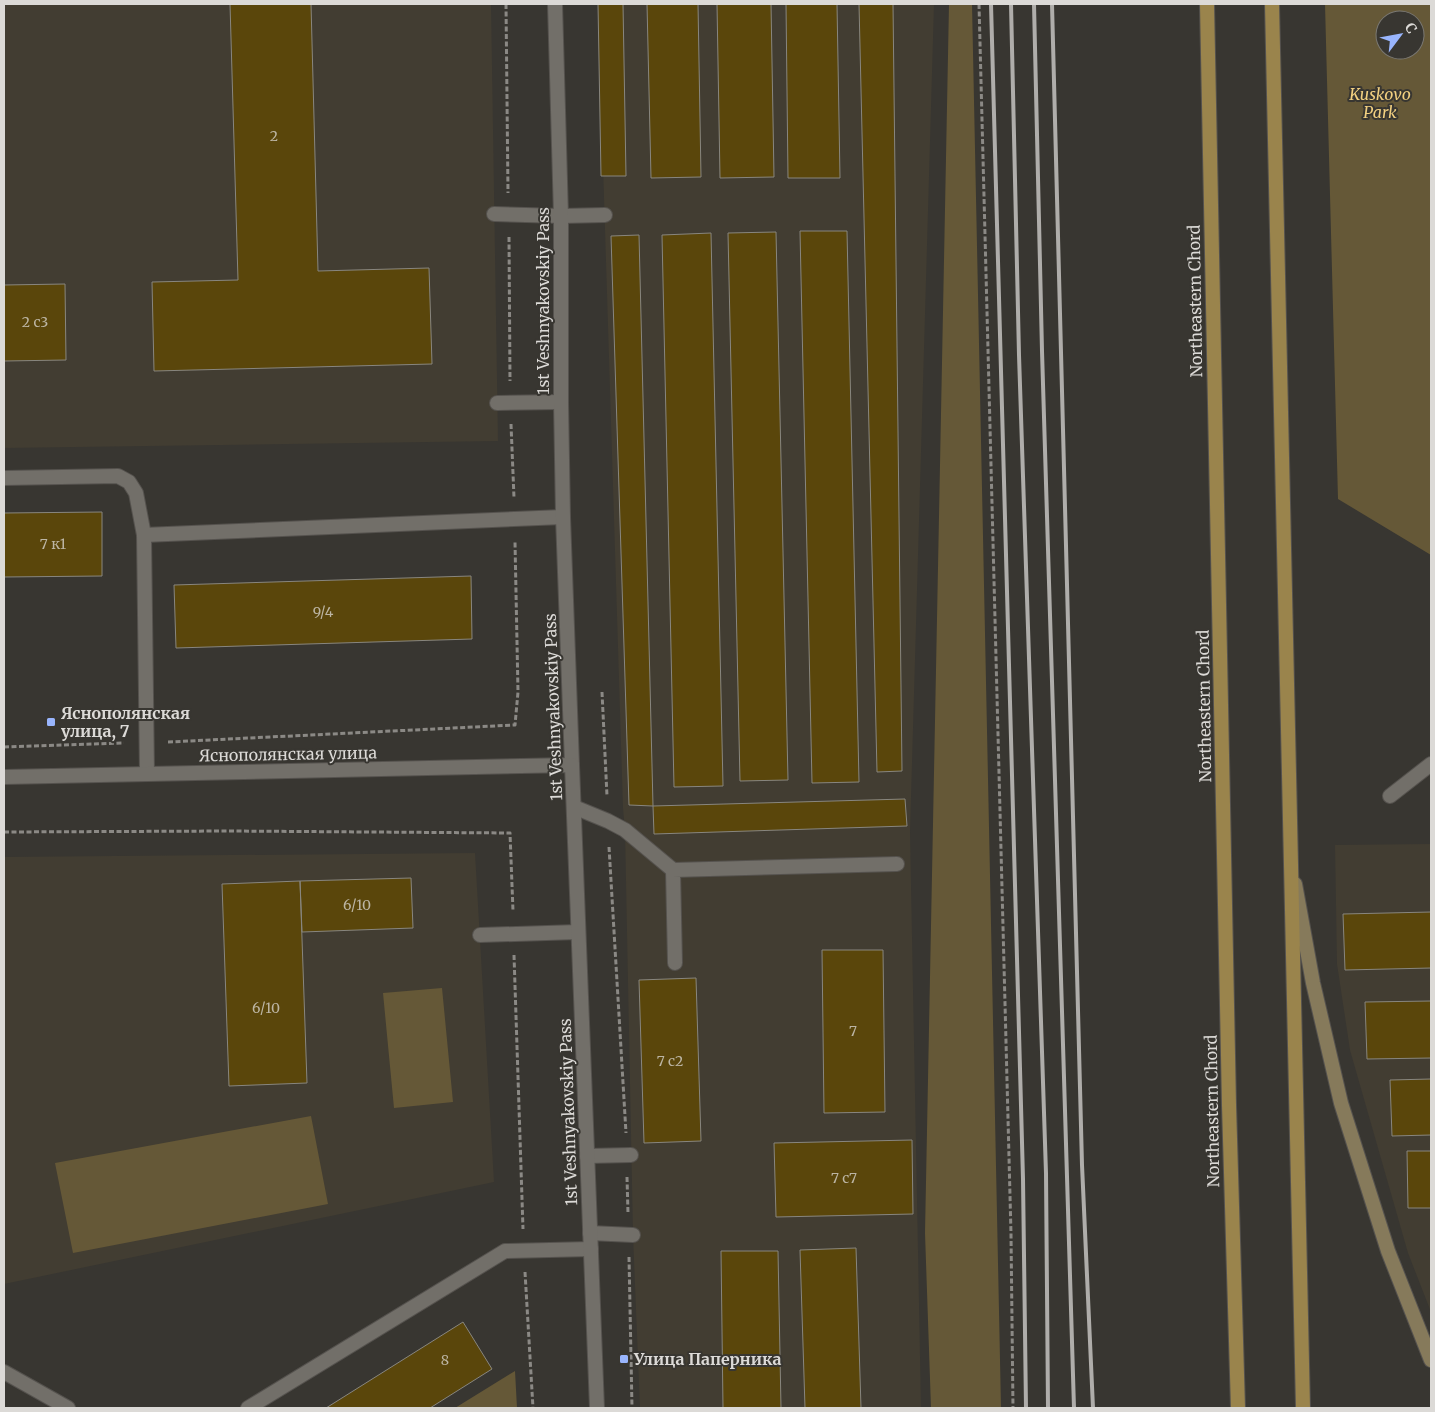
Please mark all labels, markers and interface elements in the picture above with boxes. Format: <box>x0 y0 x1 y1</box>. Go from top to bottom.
north arrow <box>1375 10 1425 60</box>
text: С <box>1401 19 1421 37</box>
park label: Kuskovo Park <box>1348 84 1411 122</box>
house number: 2 <box>270 127 278 145</box>
street label: 1st Veshnyakovskiy Pass <box>533 207 553 395</box>
street label: Northeastern Chord <box>1184 224 1206 378</box>
house number: 2 с3 <box>22 313 48 331</box>
house number: 7 к1 <box>40 535 66 553</box>
house number: 9/4 <box>313 603 334 621</box>
street label: 1st Veshnyakovskiy Pass <box>540 613 566 801</box>
street label: Northeastern Chord <box>1193 629 1215 783</box>
place label: Яснополянская улица, 7 <box>61 703 190 742</box>
marker: Яснополянская улица, 7 <box>45 716 57 728</box>
street label: Яснополянская улица <box>199 742 378 766</box>
house number: 6/10 <box>343 896 371 914</box>
house number: 6/10 <box>252 999 280 1017</box>
street label: 1st Veshnyakovskiy Pass <box>555 1018 581 1206</box>
house number: 7 <box>849 1022 857 1040</box>
street label: Northeastern Chord <box>1201 1034 1223 1188</box>
house number: 7 с2 <box>657 1052 683 1070</box>
house number: 7 с7 <box>831 1169 857 1187</box>
place label: Улица Паперника <box>633 1349 782 1369</box>
house number: 8 <box>441 1351 449 1369</box>
marker: Улица Паперника <box>618 1353 630 1365</box>

